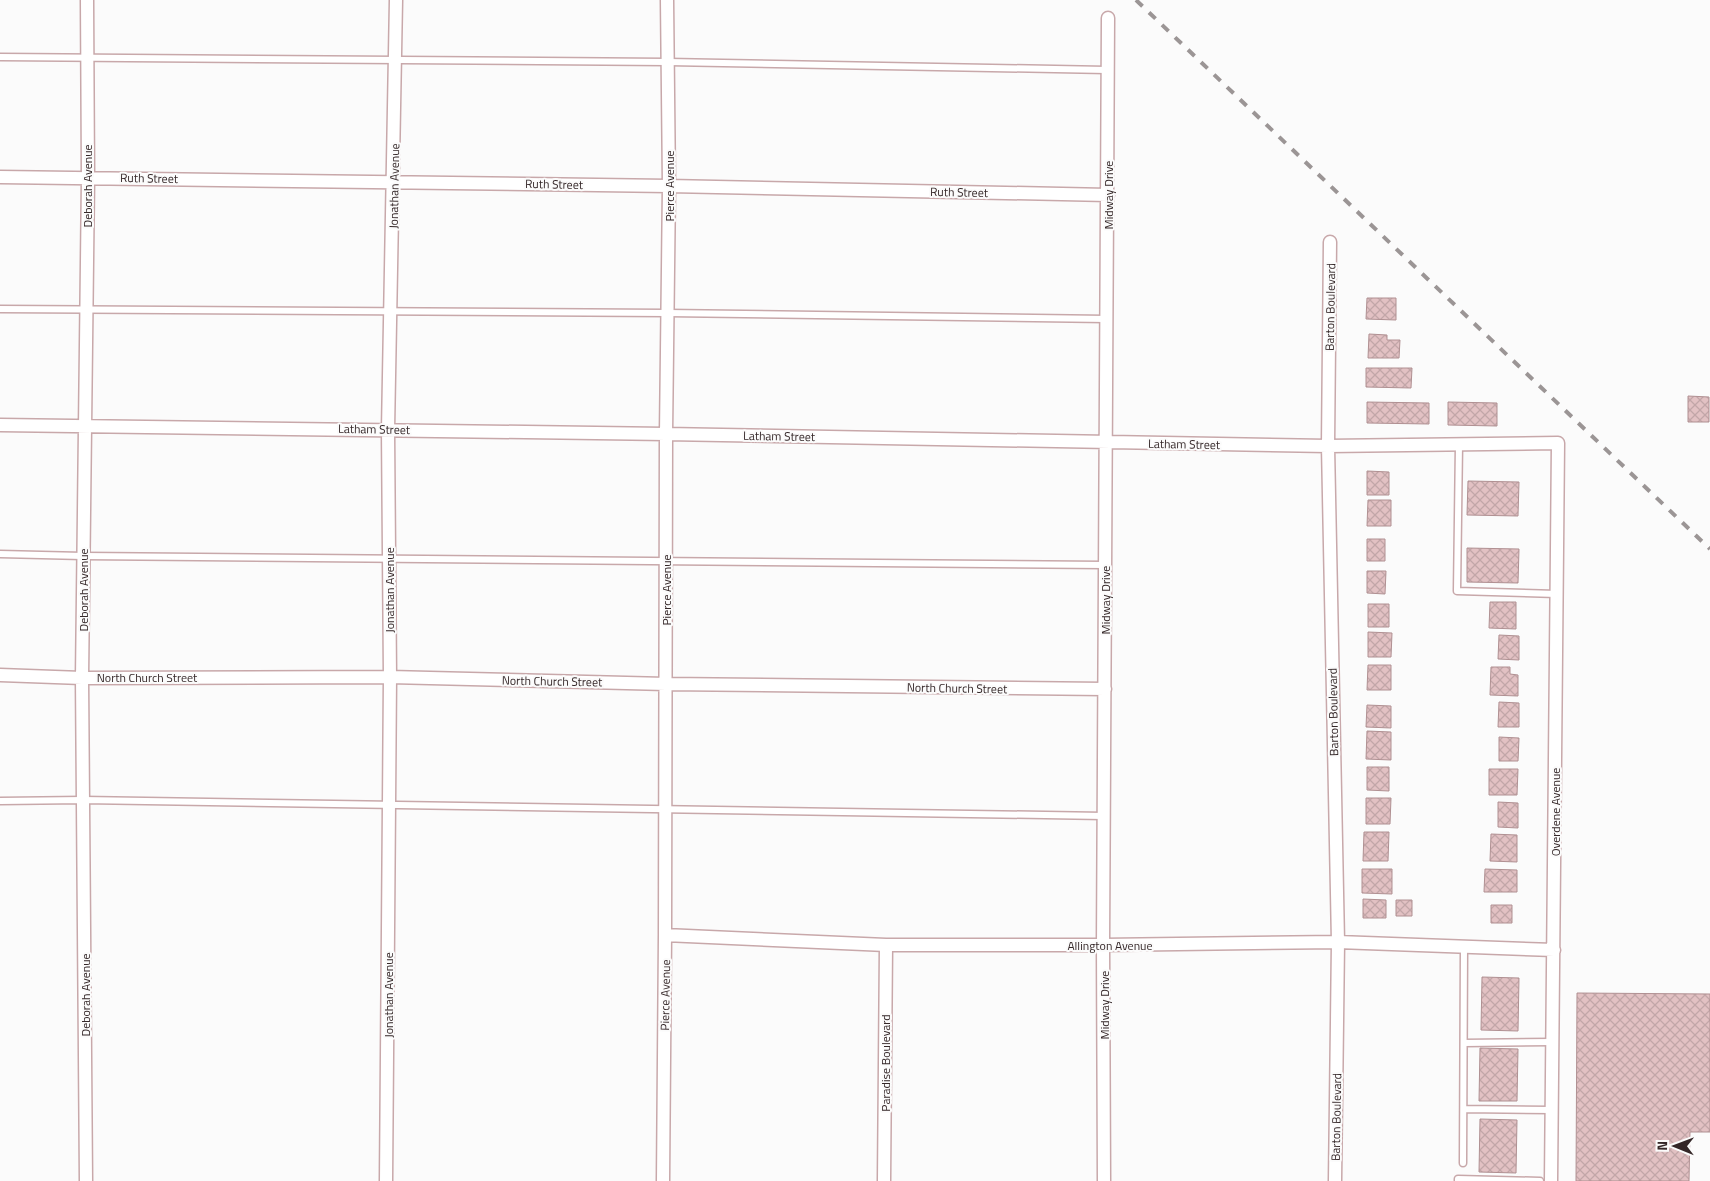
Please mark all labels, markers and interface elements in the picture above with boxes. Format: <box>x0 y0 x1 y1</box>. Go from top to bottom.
street label: Jonathan Avenue <box>384 143 404 229</box>
street label: Deborah Avenue <box>78 144 97 228</box>
street label: Pierce Avenue <box>660 150 679 222</box>
street label: Midway Drive <box>1099 161 1118 229</box>
street label: Ruth Street <box>120 168 179 188</box>
street label: Ruth Street <box>525 174 584 194</box>
street label: Ruth Street <box>930 182 989 202</box>
street label: Barton Boulevard <box>1320 263 1340 351</box>
street label: Latham Street <box>338 419 411 439</box>
street label: Latham Street <box>743 426 816 446</box>
street label: Latham Street <box>1148 434 1221 454</box>
street label: Jonathan Avenue <box>380 547 399 633</box>
street label: Deborah Avenue <box>74 548 93 632</box>
street label: Pierce Avenue <box>657 554 676 626</box>
street label: Midway Drive <box>1096 566 1115 634</box>
street label: North Church Street <box>97 668 198 687</box>
street label: Barton Boulevard <box>1323 668 1343 756</box>
street label: North Church Street <box>502 671 603 691</box>
street label: North Church Street <box>907 678 1008 698</box>
street label: Overdene Avenue <box>1546 768 1565 856</box>
street label: Allington Avenue <box>1067 936 1153 955</box>
street label: Jonathan Avenue <box>379 952 398 1038</box>
street label: Deborah Avenue <box>76 953 95 1037</box>
street label: Pierce Avenue <box>655 959 675 1031</box>
street label: Midway Drive <box>1095 971 1114 1039</box>
street label: Paradise Boulevard <box>876 1014 895 1112</box>
street label: Barton Boulevard <box>1326 1073 1346 1161</box>
north arrow <box>1650 1121 1700 1171</box>
text: N <box>1651 1141 1672 1151</box>

